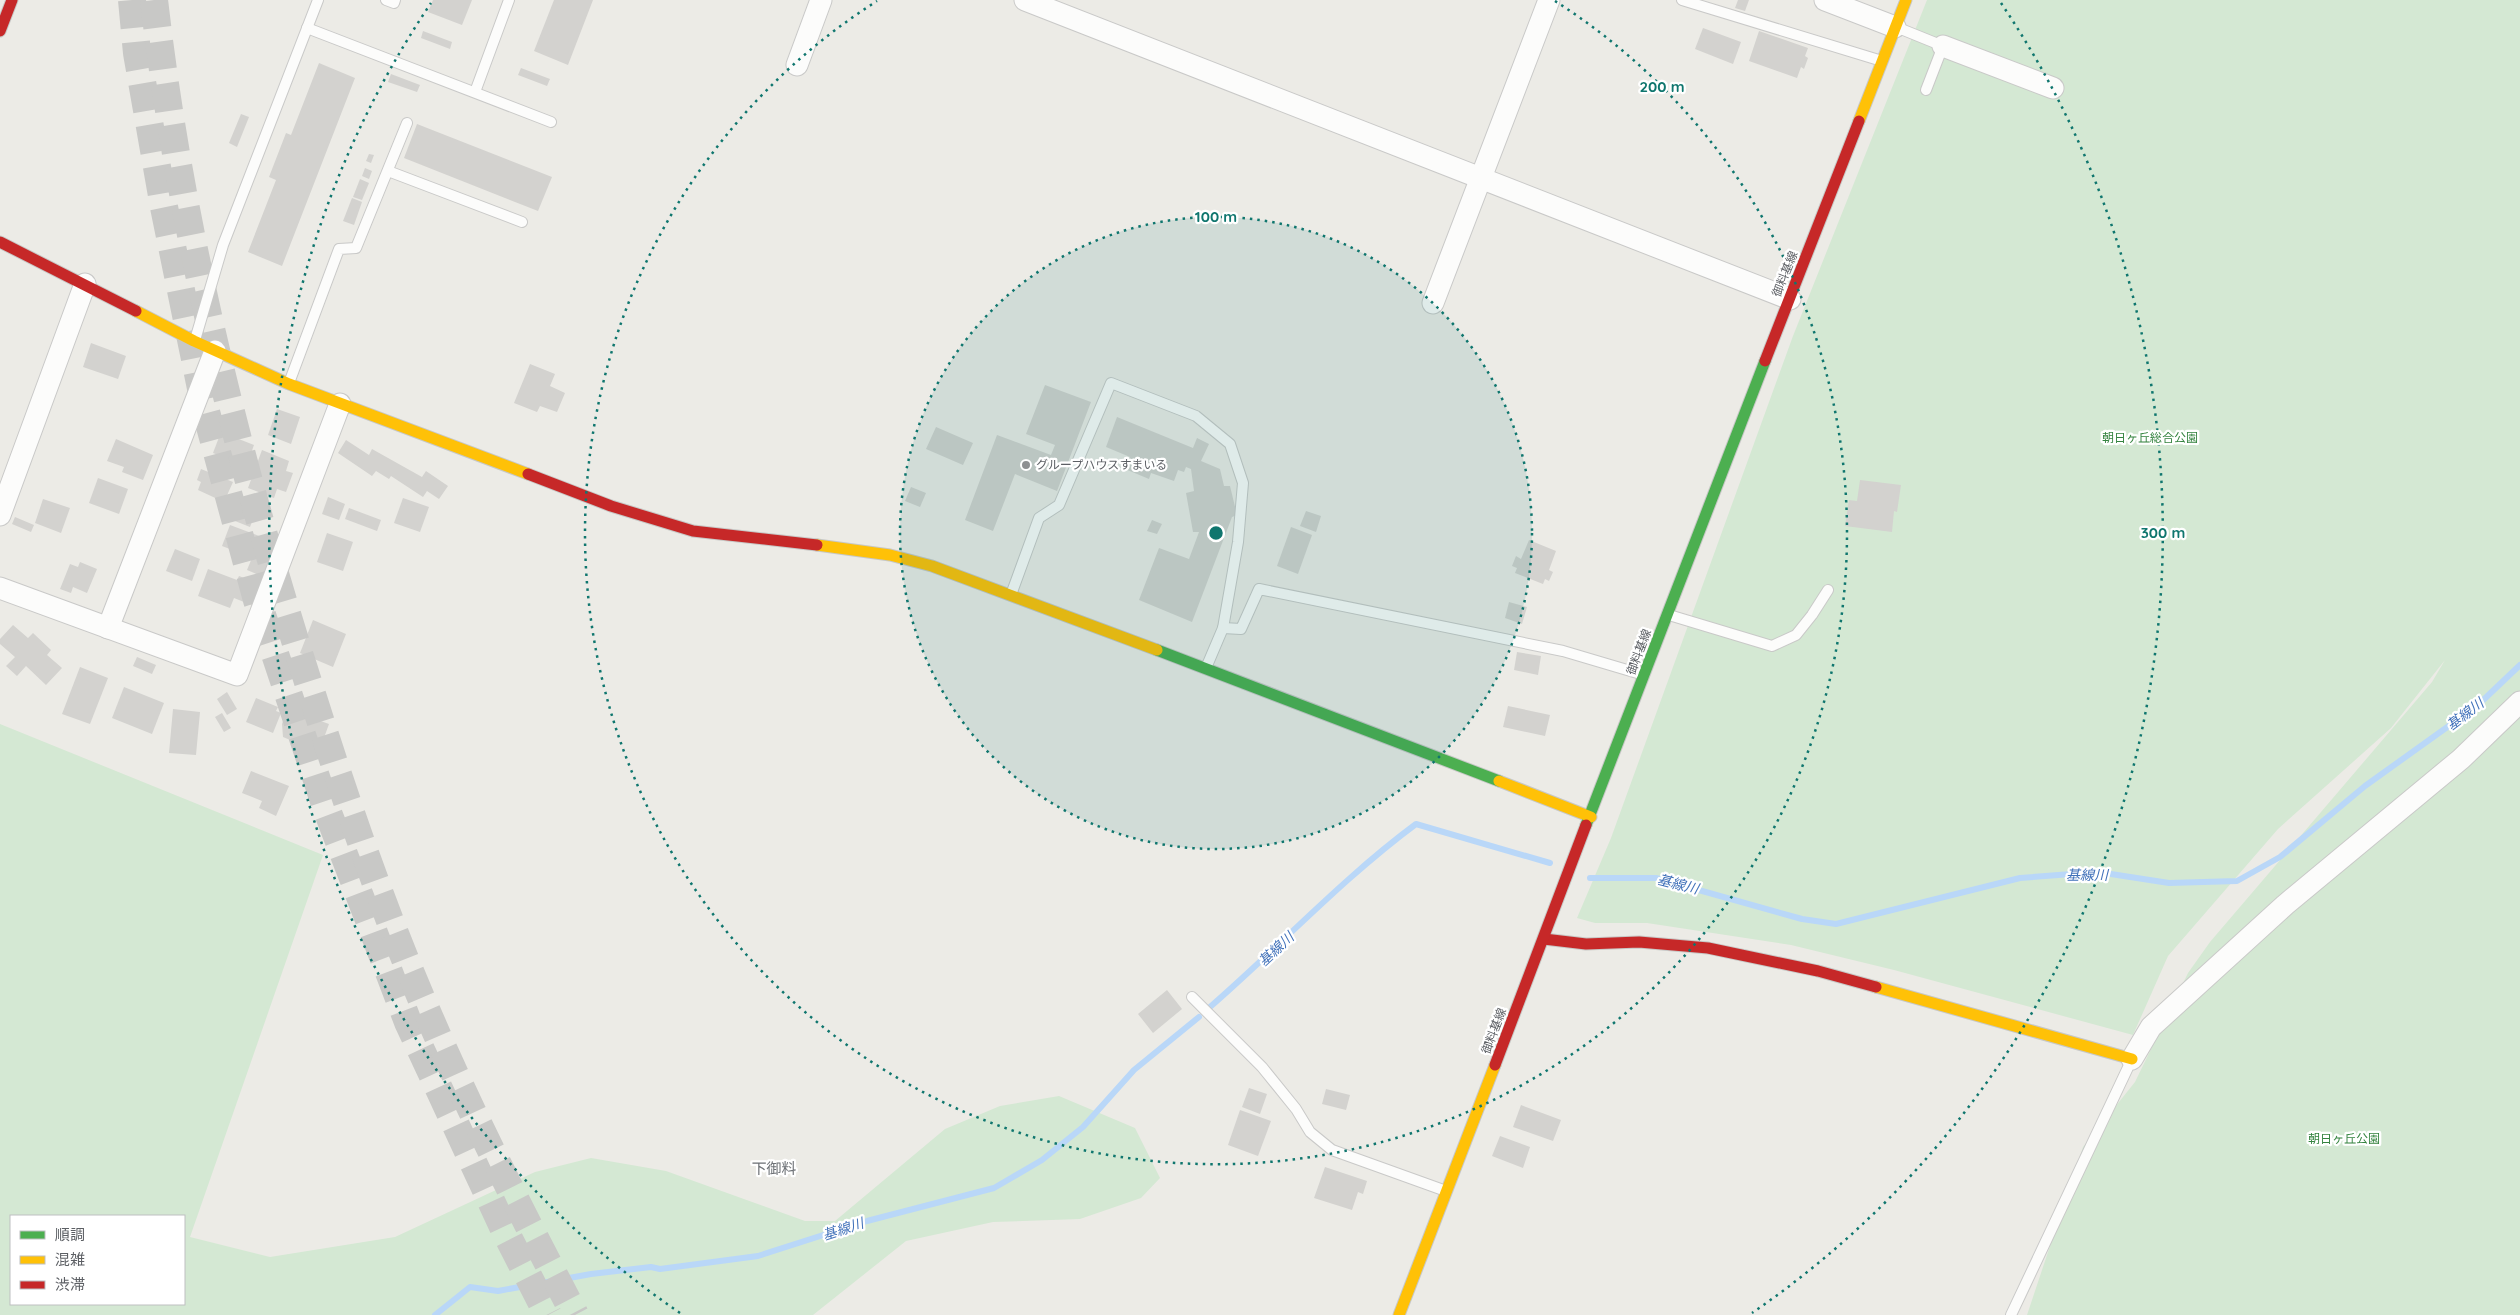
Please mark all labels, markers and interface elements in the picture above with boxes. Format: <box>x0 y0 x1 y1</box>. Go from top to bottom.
text: 200 m <box>1640 77 1685 96</box>
text: 100 m <box>1195 207 1237 226</box>
street label: 御料基線 <box>1769 249 1800 299</box>
park label: 朝日ヶ丘総合公園 <box>2102 430 2198 445</box>
place label: グループハウスすまいる <box>1036 457 1167 472</box>
marker: グループハウスすまいる <box>1020 459 1032 471</box>
text: 300 m <box>2141 523 2185 542</box>
centre of rings <box>1207 524 1225 542</box>
street label: 御料基線 <box>1623 627 1654 677</box>
water label: 基線川 <box>2443 693 2489 734</box>
water label: 基線川 <box>2066 866 2110 884</box>
water label: 基線川 <box>1655 870 1702 898</box>
water label: 基線川 <box>1255 927 1299 970</box>
street label: 御料基線 <box>1478 1006 1509 1056</box>
park label: 朝日ヶ丘公園 <box>2308 1131 2380 1146</box>
district label: 下御料 <box>751 1159 797 1178</box>
water label: 基線川 <box>820 1213 868 1244</box>
legend <box>10 1215 185 1305</box>
text: 順調 <box>55 1225 85 1244</box>
text: 混雑 <box>55 1250 85 1269</box>
text: 渋滞 <box>55 1275 85 1294</box>

